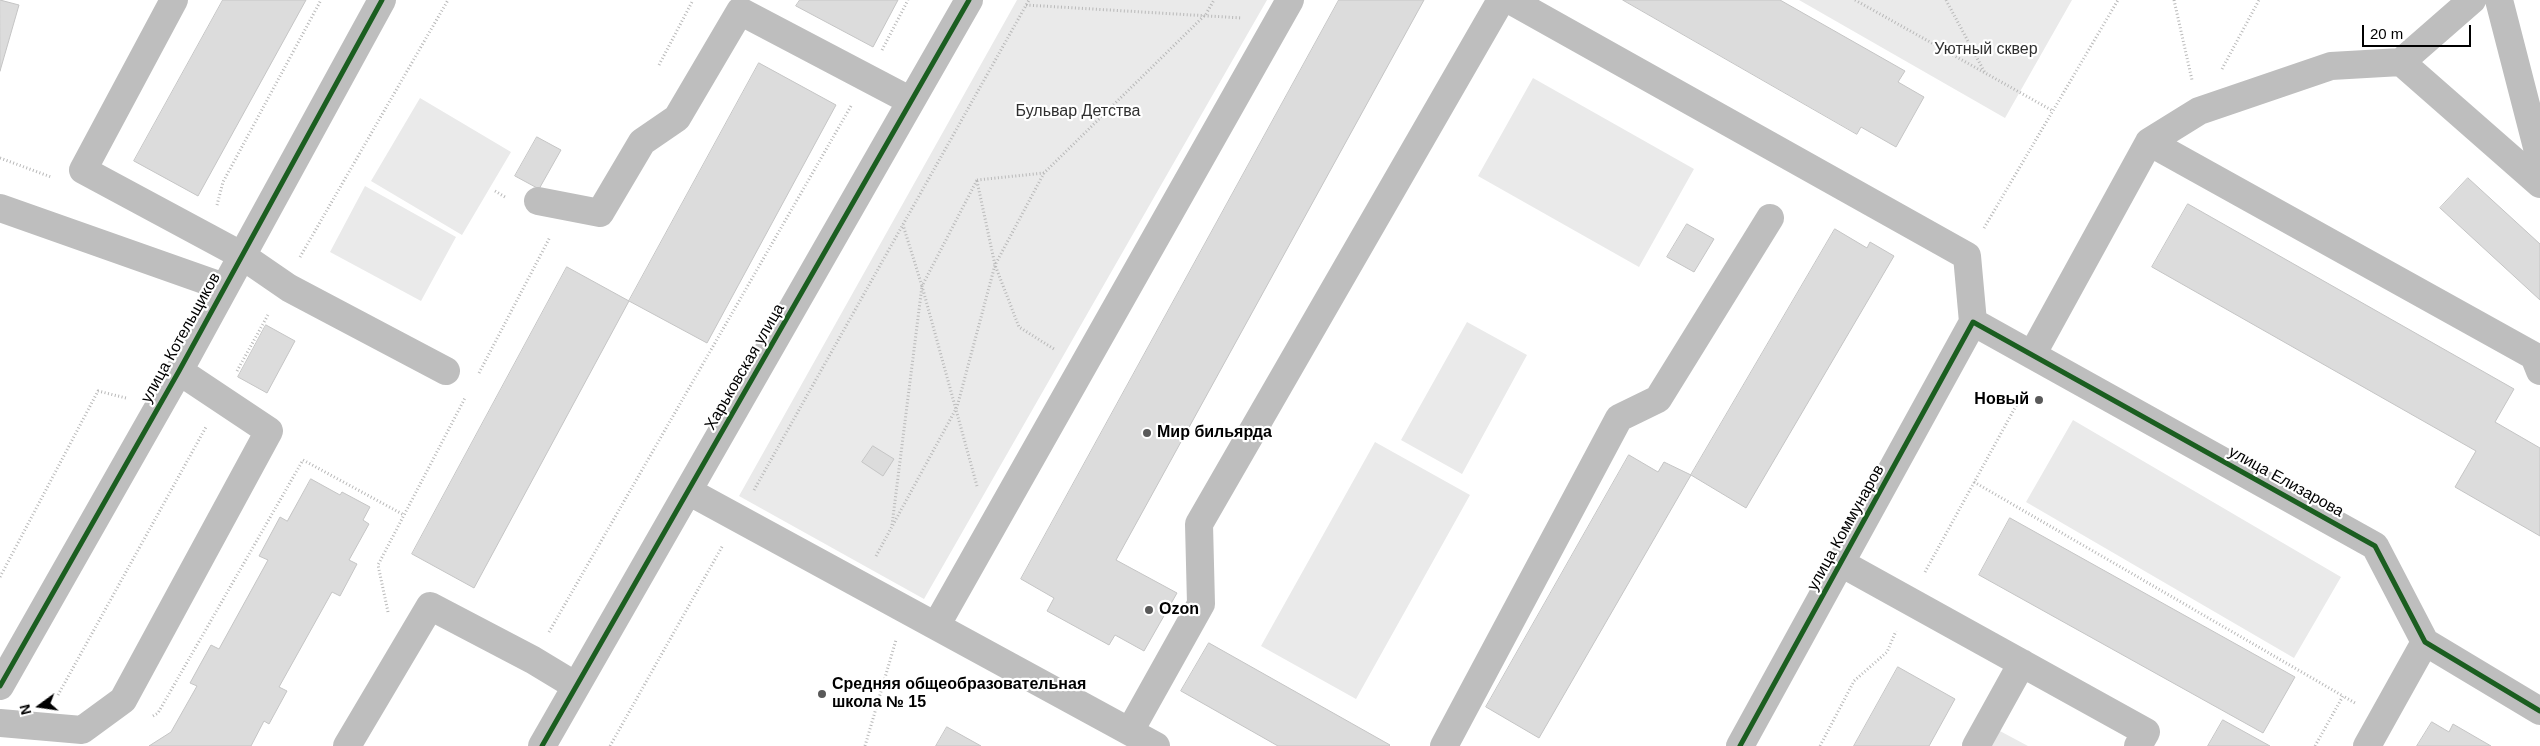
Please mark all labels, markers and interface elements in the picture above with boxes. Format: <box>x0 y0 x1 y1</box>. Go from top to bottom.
scale bar <box>2365 15 2474 47</box>
text: 20 m <box>2370 25 2403 42</box>
park label: Уютный сквер <box>1934 40 2038 60</box>
park label: Бульвар Детства <box>1016 102 1140 122</box>
street label: улица Котельщиков <box>137 269 225 407</box>
street label: Харьковская улица <box>701 300 789 434</box>
place label: Новый <box>1974 390 2029 410</box>
marker: Новый <box>2033 394 2045 406</box>
place label: Мир бильярда <box>1157 423 1272 443</box>
marker: Мир бильярда <box>1141 427 1153 439</box>
street label: улица Елизарова <box>2225 442 2347 522</box>
street label: улица Коммунаров <box>1803 462 1889 594</box>
place label: Ozon <box>1159 600 1199 620</box>
marker: Ozon <box>1143 604 1155 616</box>
place label: Средняя общеобразовательная школа № 15 <box>832 675 1086 713</box>
north arrow <box>15 681 65 731</box>
marker: Средняя общеобразовательная школа № 15 <box>816 688 828 700</box>
text: N <box>16 703 34 716</box>

